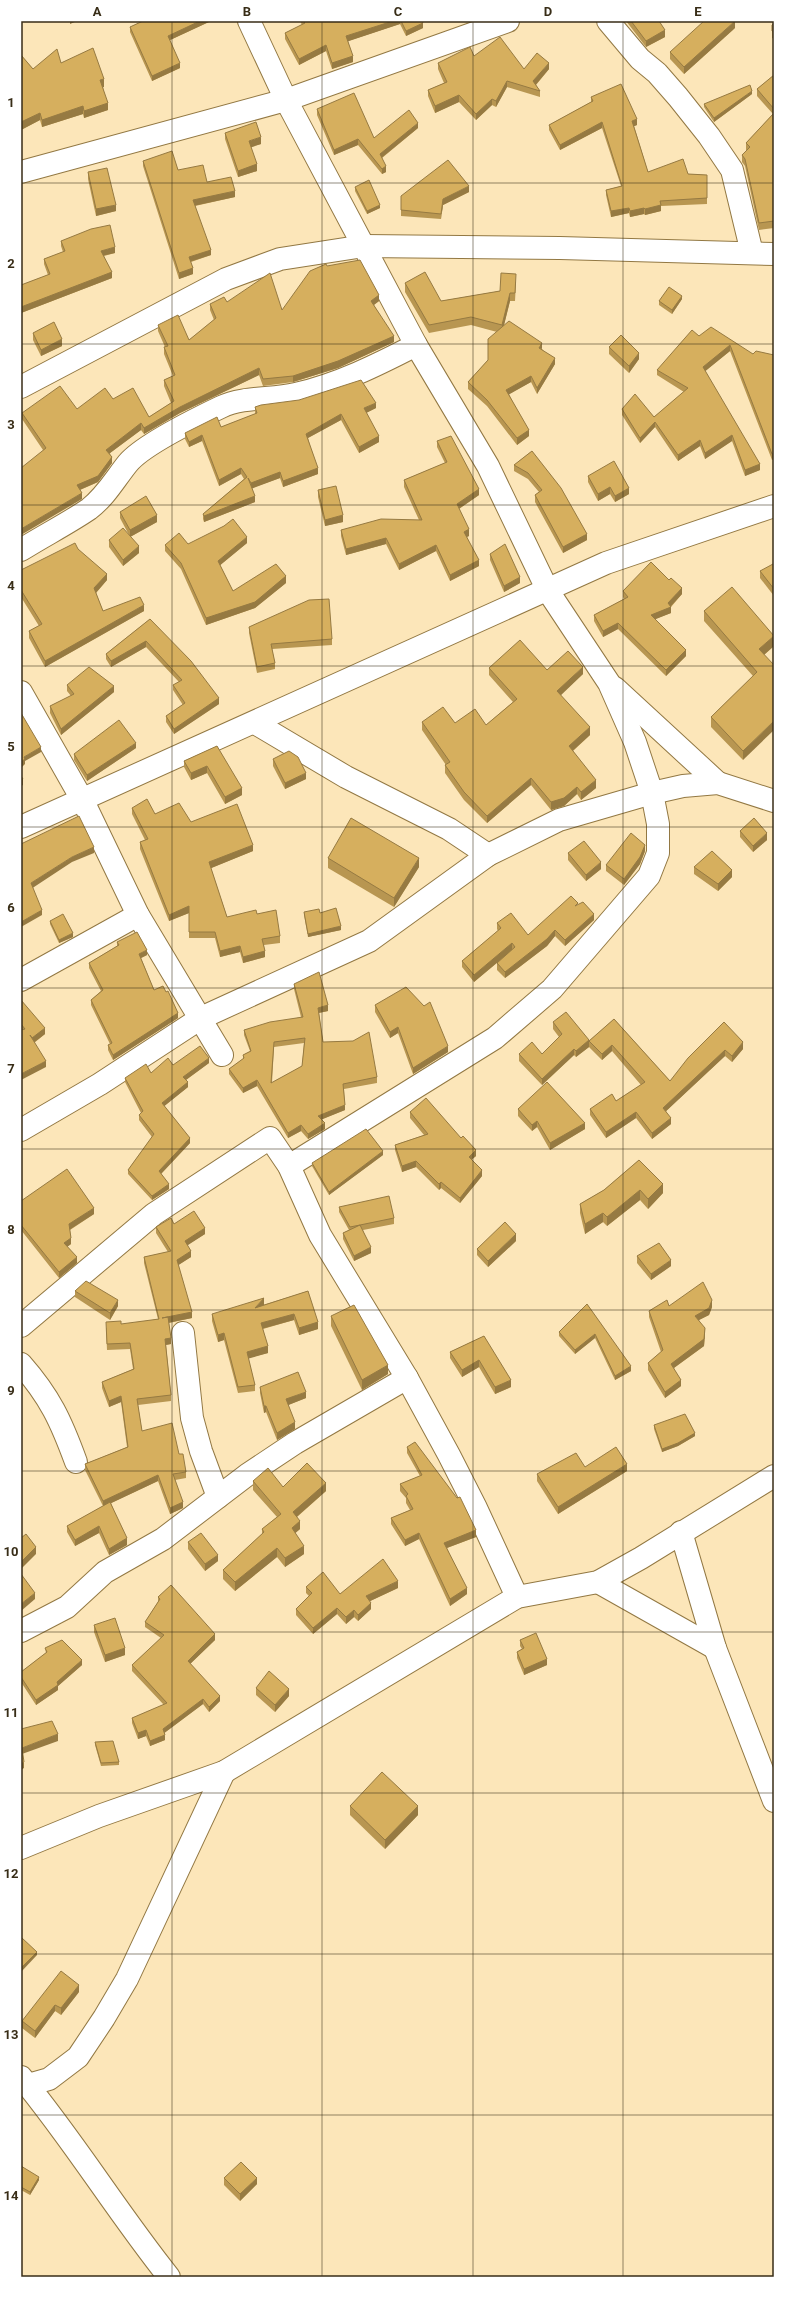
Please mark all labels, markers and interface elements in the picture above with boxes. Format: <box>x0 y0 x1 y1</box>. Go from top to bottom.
text: A <box>93 4 102 19</box>
text: B <box>243 4 251 19</box>
text: C <box>394 4 403 19</box>
text: D <box>544 4 552 19</box>
text: E <box>694 4 702 19</box>
text: 1 <box>7 95 15 110</box>
text: 2 <box>7 256 15 271</box>
text: 3 <box>7 417 15 432</box>
text: 4 <box>7 578 15 593</box>
text: 5 <box>7 739 15 754</box>
text: 6 <box>7 900 15 915</box>
text: 7 <box>7 1061 15 1076</box>
text: 8 <box>7 1222 15 1237</box>
text: 9 <box>7 1383 15 1398</box>
text: 10 <box>4 1544 18 1559</box>
text: 11 <box>4 1705 18 1720</box>
text: 12 <box>4 1866 18 1881</box>
text: 13 <box>4 2027 18 2042</box>
text: 14 <box>4 2188 19 2203</box>

